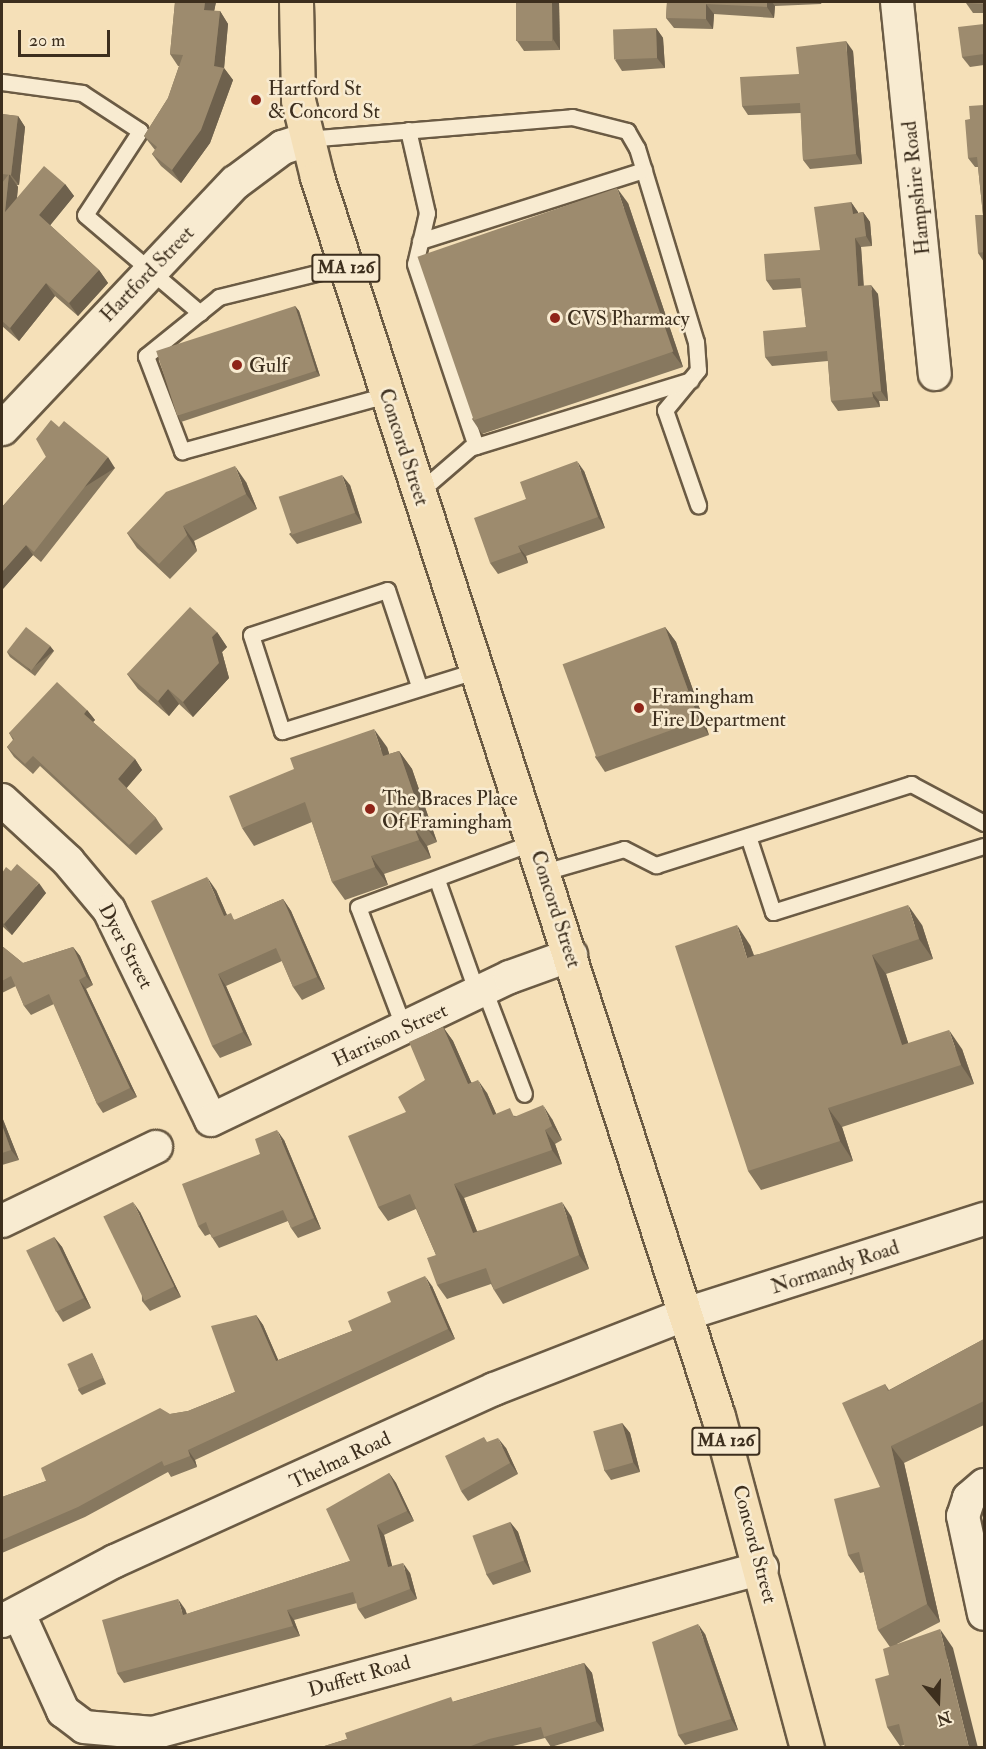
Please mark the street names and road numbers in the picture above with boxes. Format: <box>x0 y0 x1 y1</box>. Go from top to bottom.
street label: Hampshire Road <box>897 120 935 256</box>
street label: Hartford Street <box>95 221 199 327</box>
road number: MA 126 <box>310 253 382 283</box>
street label: Concord Street <box>374 385 434 509</box>
street label: Concord Street <box>526 847 586 971</box>
street label: Dyer Street <box>94 899 158 993</box>
street label: Harrison Street <box>329 998 451 1072</box>
street label: Normandy Road <box>768 1235 902 1299</box>
street label: Thelma Road <box>286 1426 394 1494</box>
road number: MA 126 <box>690 1426 762 1456</box>
street label: Concord Street <box>728 1482 782 1606</box>
street label: Duffett Road <box>305 1650 413 1702</box>

